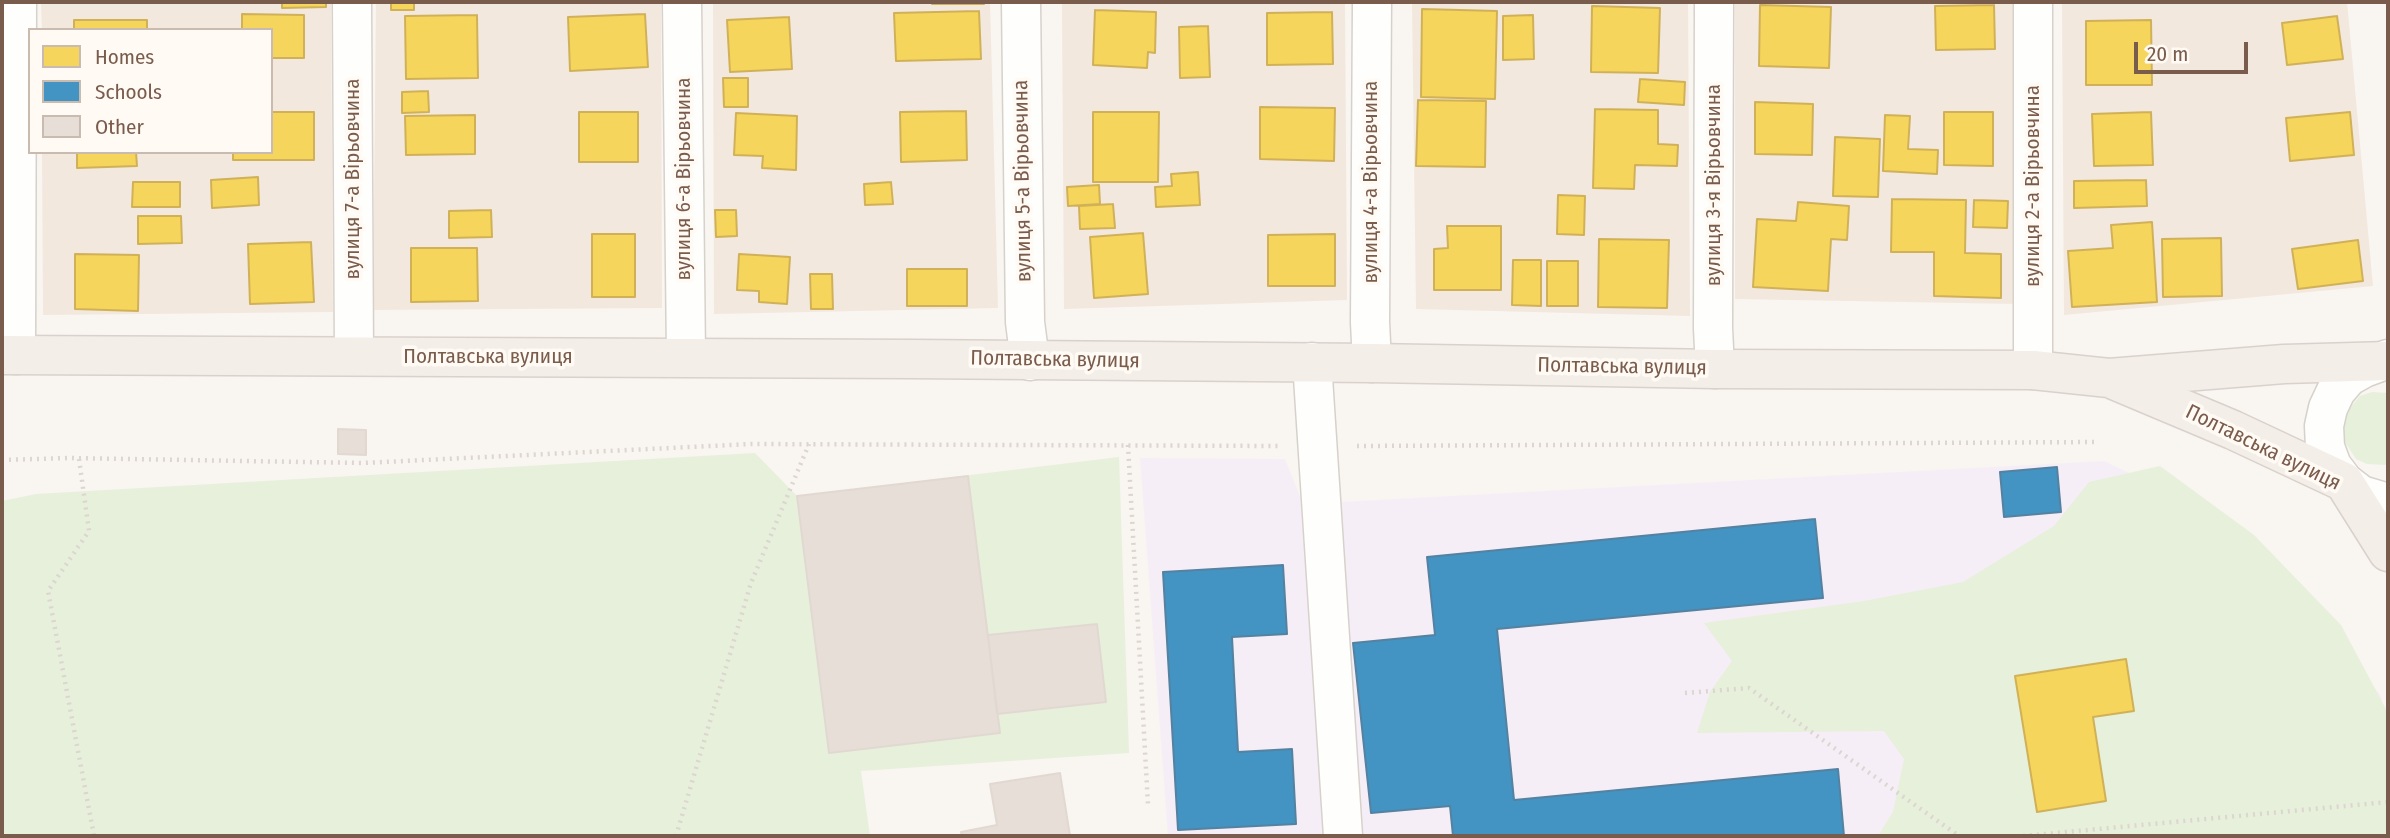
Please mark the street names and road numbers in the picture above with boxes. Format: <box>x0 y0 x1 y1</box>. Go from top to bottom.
street label: вулиця 6-а Вірьовчина <box>671 77 697 281</box>
street label: вулиця 7-а Вірьовчина <box>340 78 366 280</box>
street label: вулиця 5-а Вірьовчина <box>1009 80 1037 282</box>
street label: вулиця 4-а Вірьовчинa <box>1358 81 1384 283</box>
street label: вулиця 3-я Вірьовчина <box>1701 84 1727 286</box>
street label: вулиця 2-а Вірьовчина <box>2020 85 2046 287</box>
street label: Полтавська вулиця <box>403 344 573 370</box>
street label: Полтавська вулиця <box>970 346 1140 374</box>
street label: Полтавська вулиця <box>1537 353 1707 381</box>
street label: Полтавська вулиця <box>2181 400 2345 496</box>

